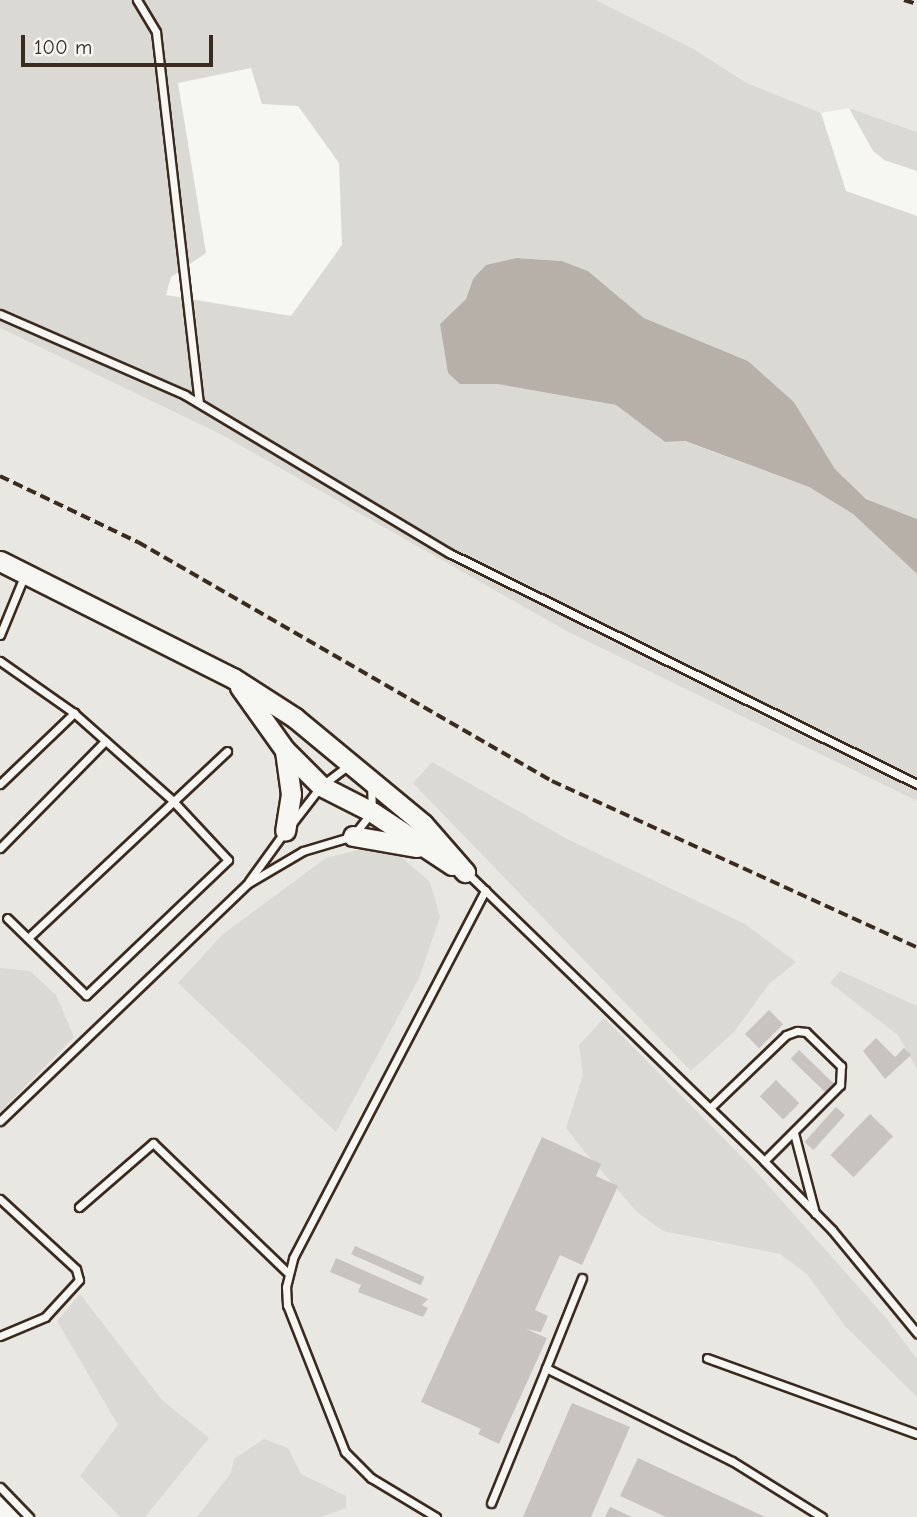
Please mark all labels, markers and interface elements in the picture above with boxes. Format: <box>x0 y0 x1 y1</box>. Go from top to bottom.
scale bar <box>24 21 217 65</box>
text: 100 m <box>34 35 92 59</box>

